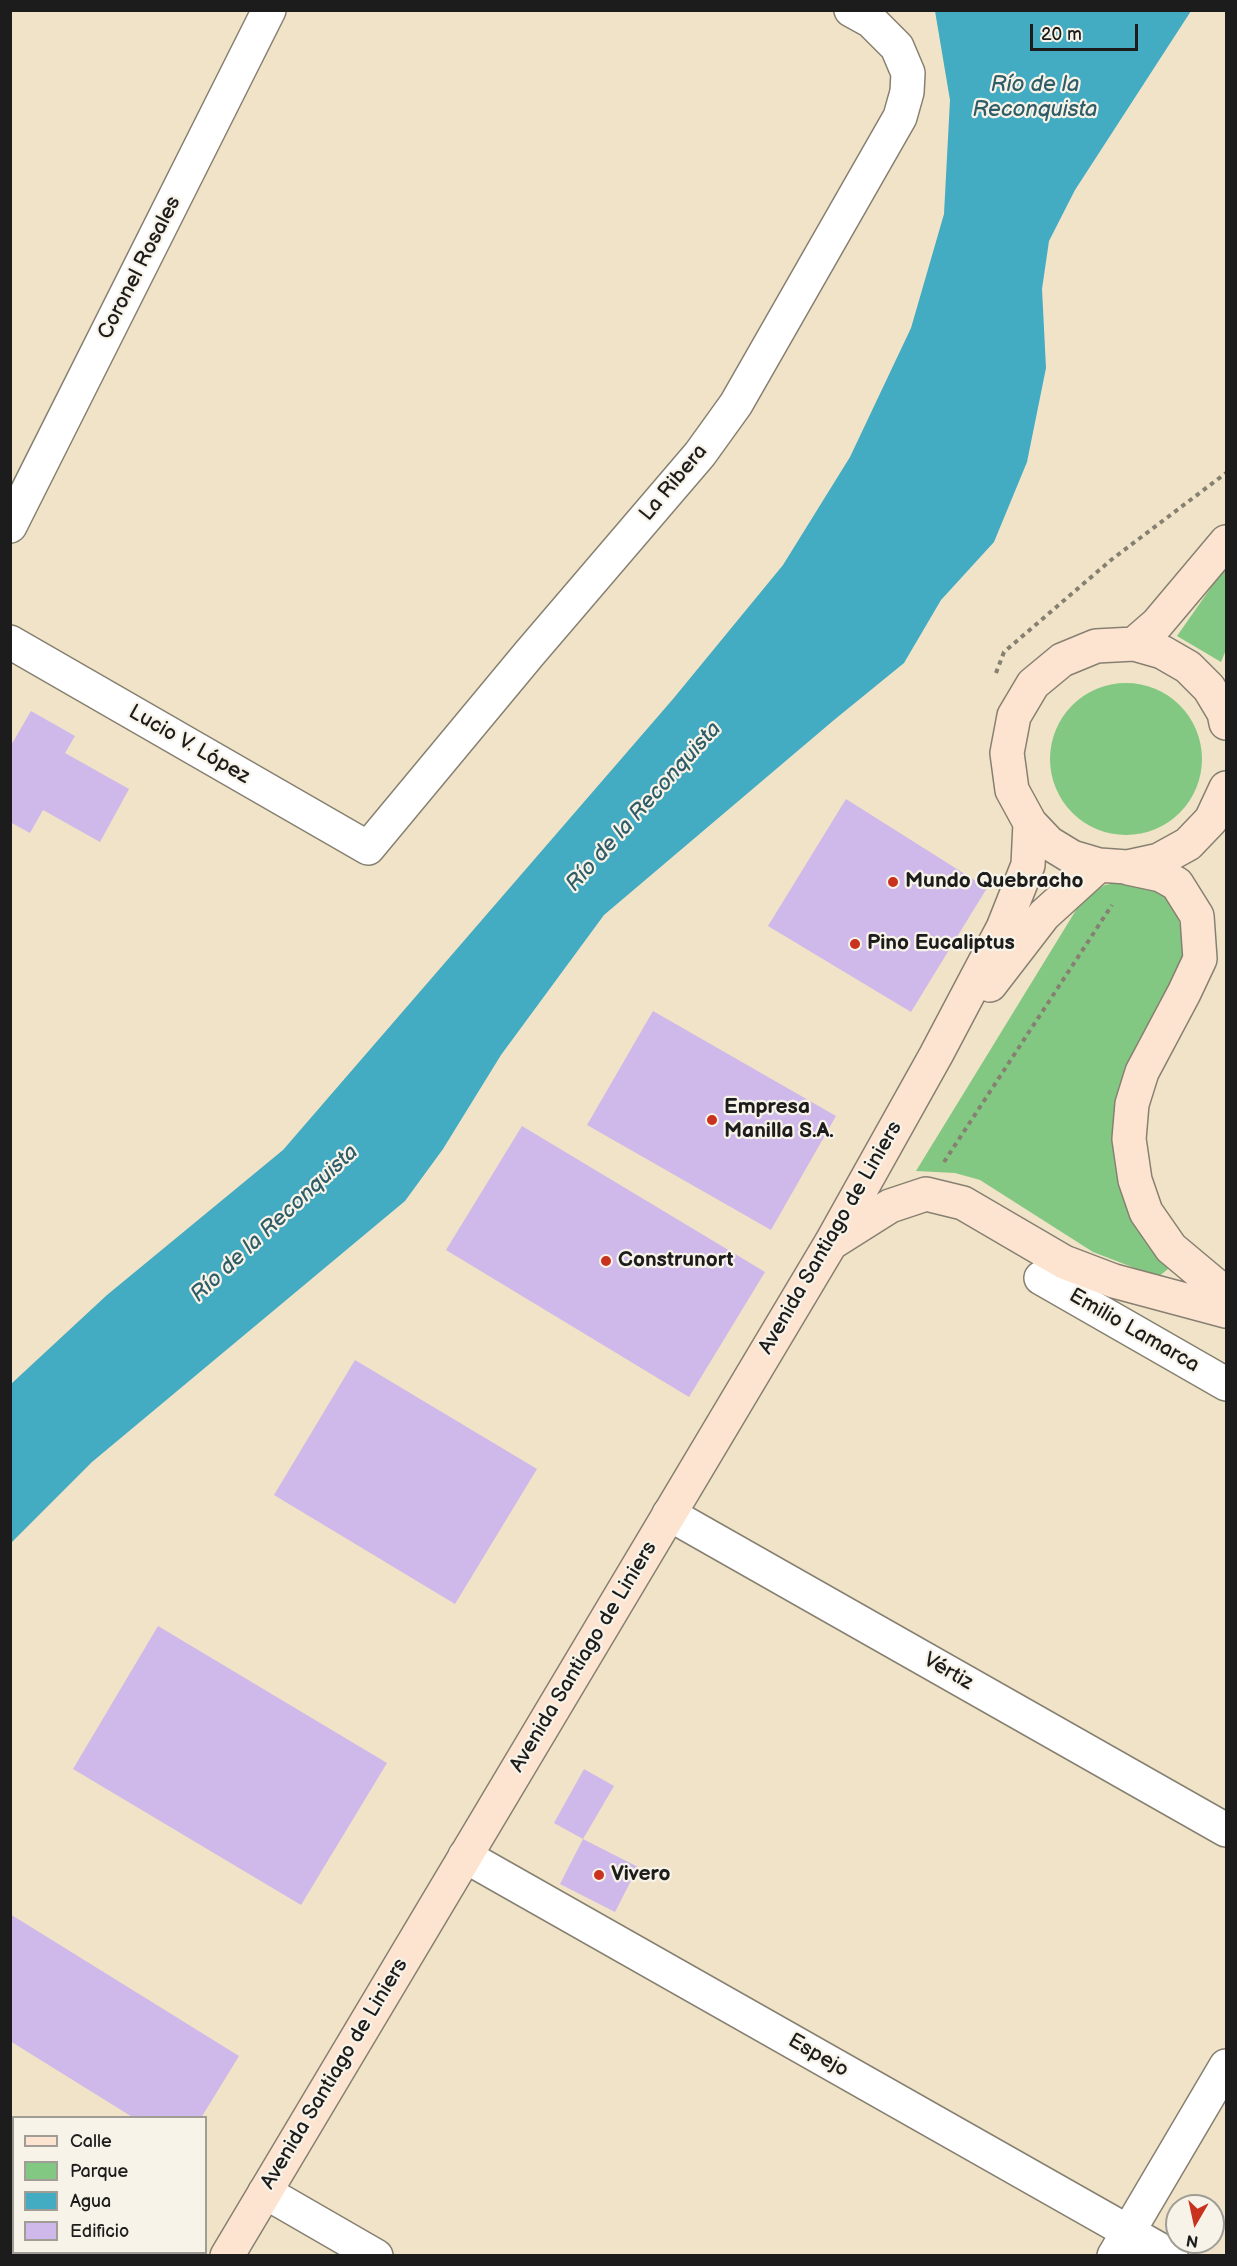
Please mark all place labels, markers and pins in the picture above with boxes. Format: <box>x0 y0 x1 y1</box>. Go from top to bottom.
place label: Mundo Quebracho <box>905 869 1083 895</box>
marker: Mundo Quebracho <box>886 875 900 889</box>
place label: Pino Eucaliptus <box>867 931 1015 957</box>
marker: Pino Eucaliptus <box>848 937 862 951</box>
place label: Empresa Manilla S.A. <box>724 1095 834 1145</box>
marker: Empresa Manilla S.A. <box>705 1113 719 1127</box>
place label: Construnort <box>618 1248 734 1274</box>
marker: Construnort <box>599 1254 613 1268</box>
place label: Vivero <box>611 1862 670 1888</box>
marker: Vivero <box>592 1868 606 1882</box>

